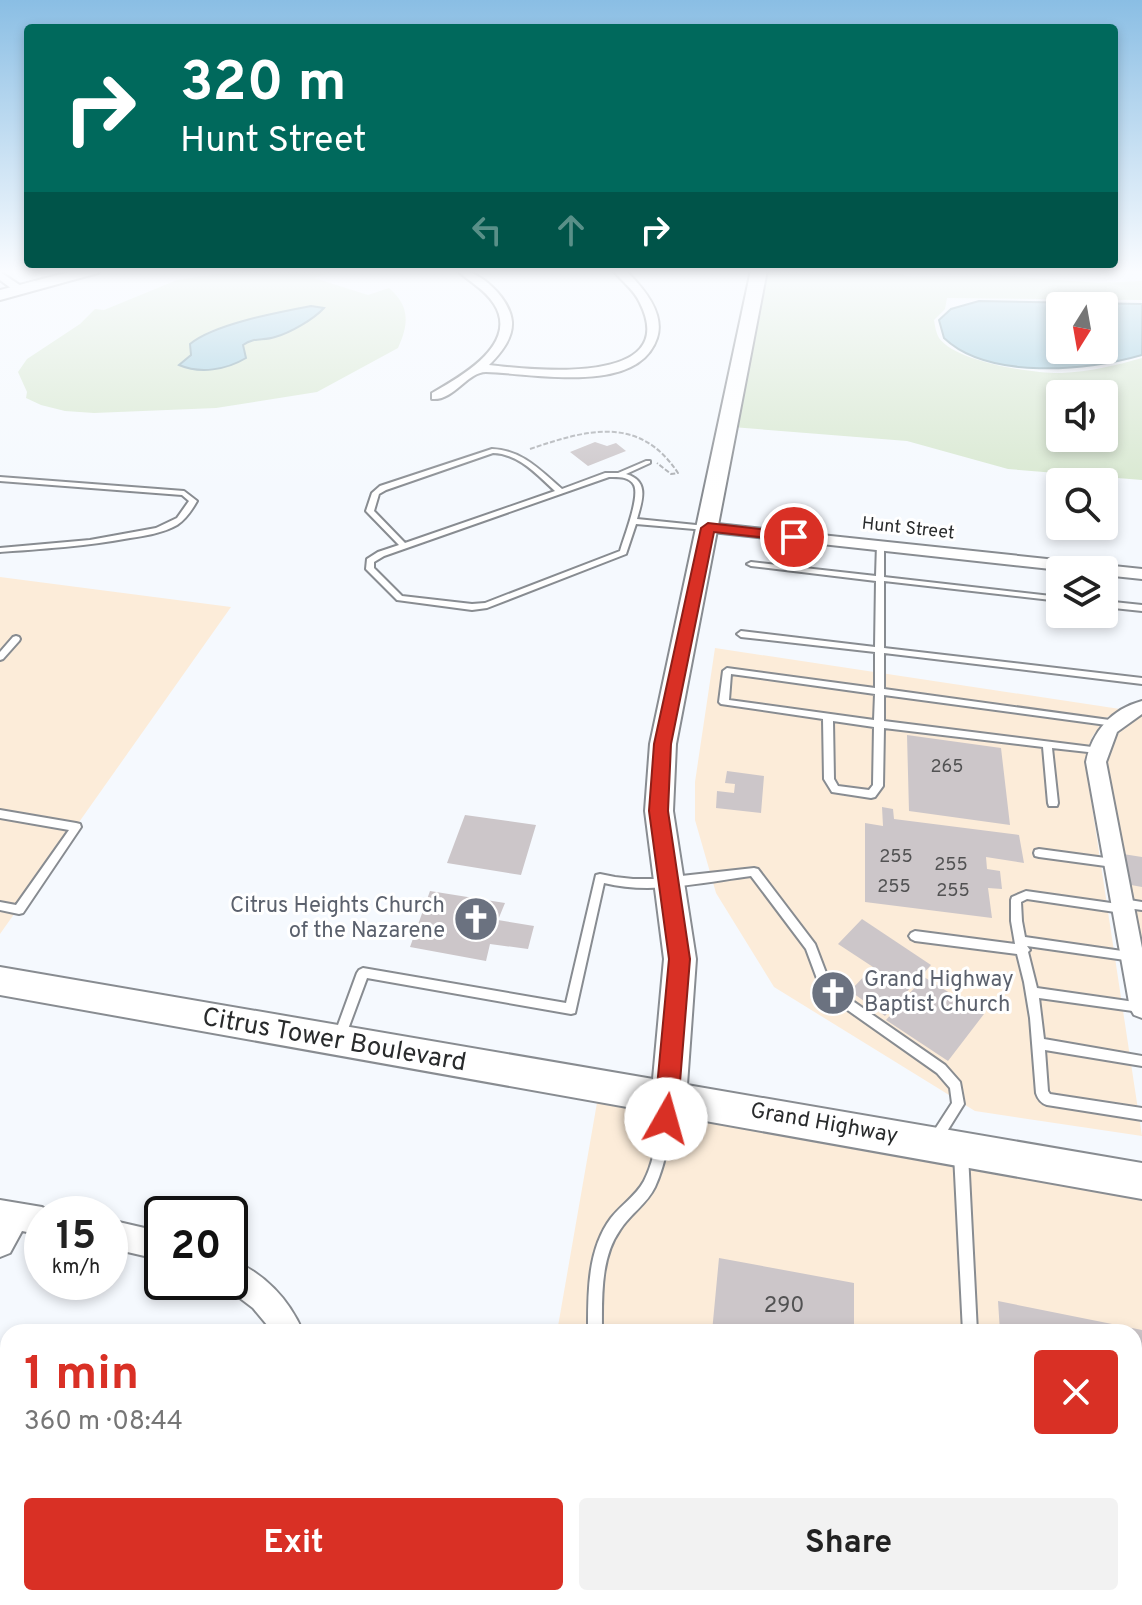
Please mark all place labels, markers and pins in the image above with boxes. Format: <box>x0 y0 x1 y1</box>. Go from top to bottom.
pin <box>760 503 828 571</box>
place label: Citrus Heights Church of the Nazarene <box>230 893 445 945</box>
church icon: Citrus Heights Church of the Nazarene <box>452 895 500 943</box>
place label: Grand Highway Baptist Church <box>864 967 1014 1019</box>
church icon: Grand Highway Baptist Church <box>809 969 857 1017</box>

